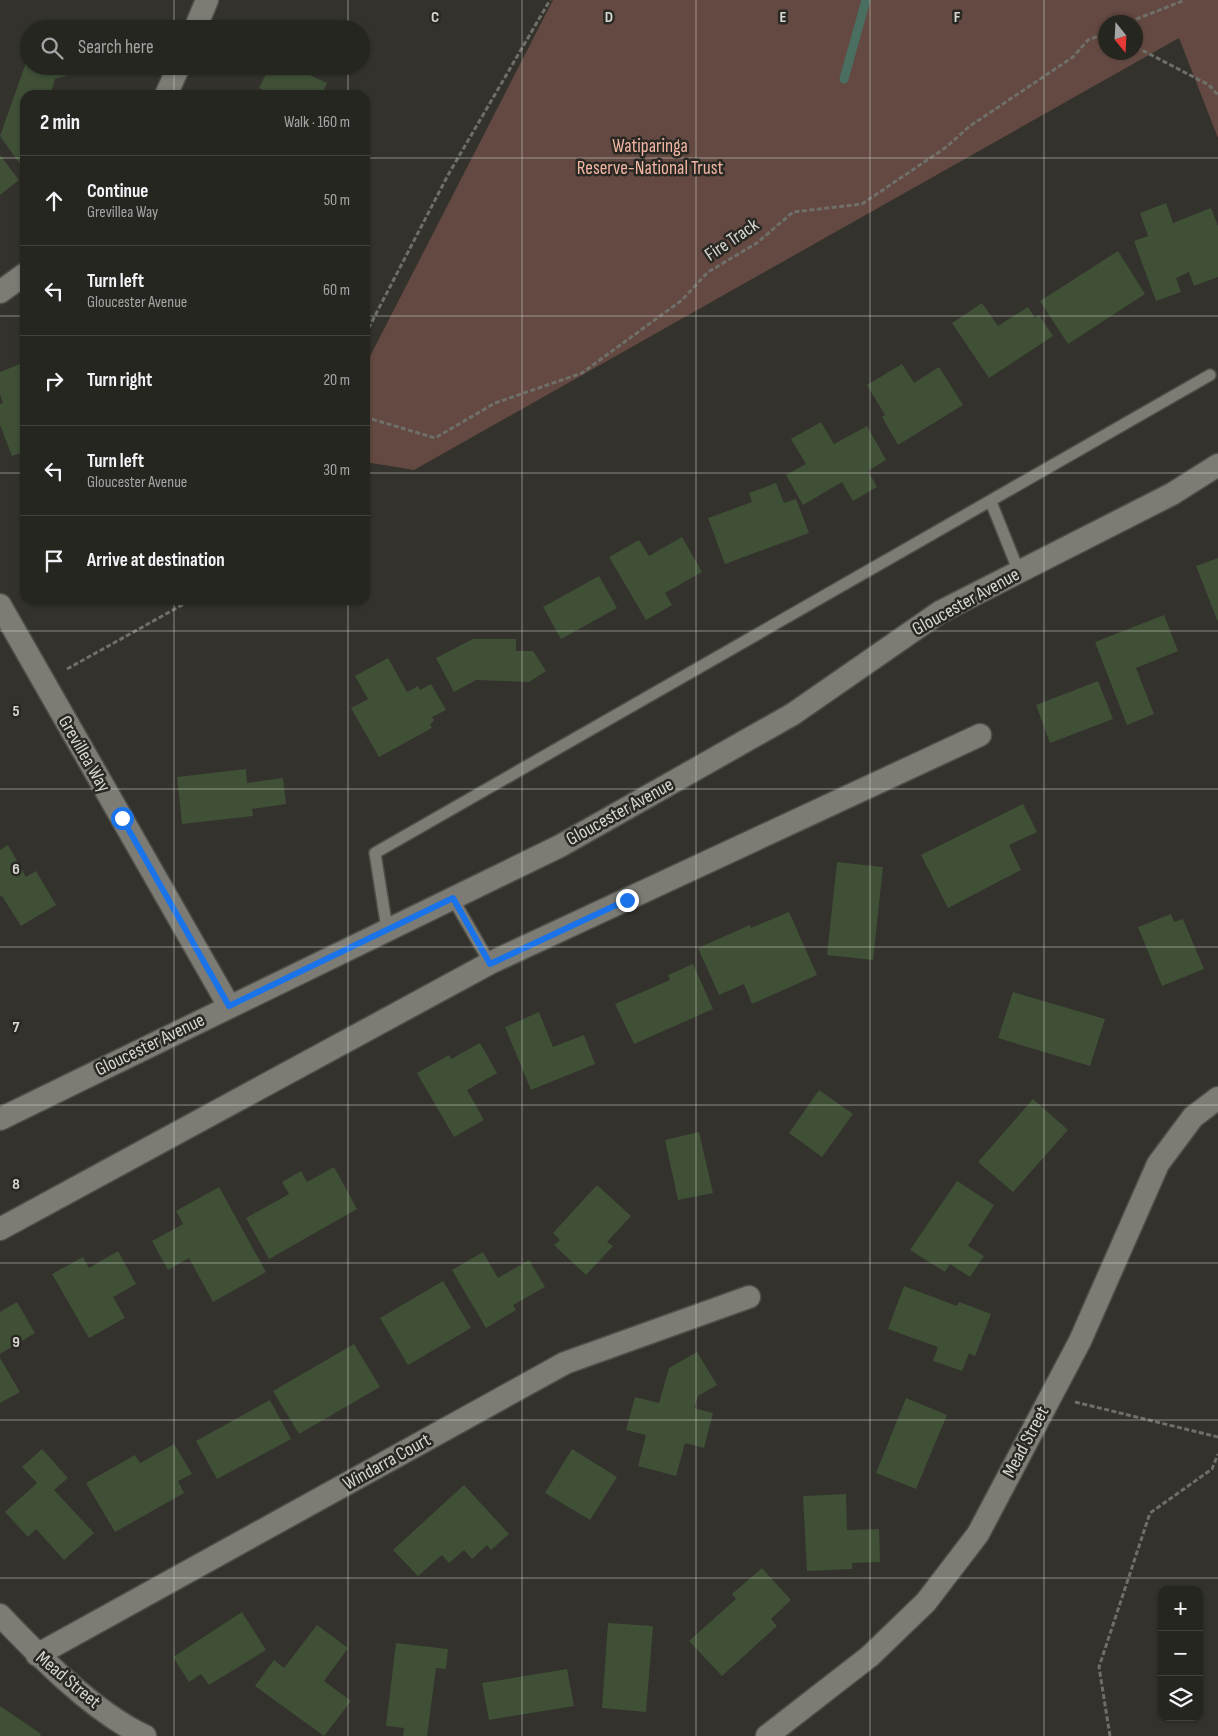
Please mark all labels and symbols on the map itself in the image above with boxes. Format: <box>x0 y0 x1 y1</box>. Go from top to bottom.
text: C <box>431 8 439 27</box>
text: D <box>605 8 613 27</box>
text: E <box>780 8 787 27</box>
text: F <box>954 8 961 27</box>
north arrow <box>1098 15 1143 60</box>
park label: Watiparinga Reserve-National Trust <box>577 135 724 180</box>
street label: Fire Track <box>701 213 764 266</box>
street label: Gloucester Avenue <box>908 563 1024 641</box>
text: 5 <box>12 702 20 721</box>
street label: Grevillea Way <box>53 712 115 797</box>
street label: Gloucester Avenue <box>562 773 678 851</box>
route start <box>111 807 134 830</box>
text: 6 <box>12 860 20 879</box>
route end <box>616 889 639 912</box>
street label: Gloucester Avenue <box>91 1009 209 1081</box>
text: 7 <box>13 1018 20 1037</box>
text: 8 <box>12 1175 20 1194</box>
text: 9 <box>12 1333 20 1352</box>
street label: Mead Street <box>998 1402 1054 1482</box>
street label: Windarra Court <box>339 1428 435 1495</box>
street label: Mead Street <box>31 1646 105 1714</box>

